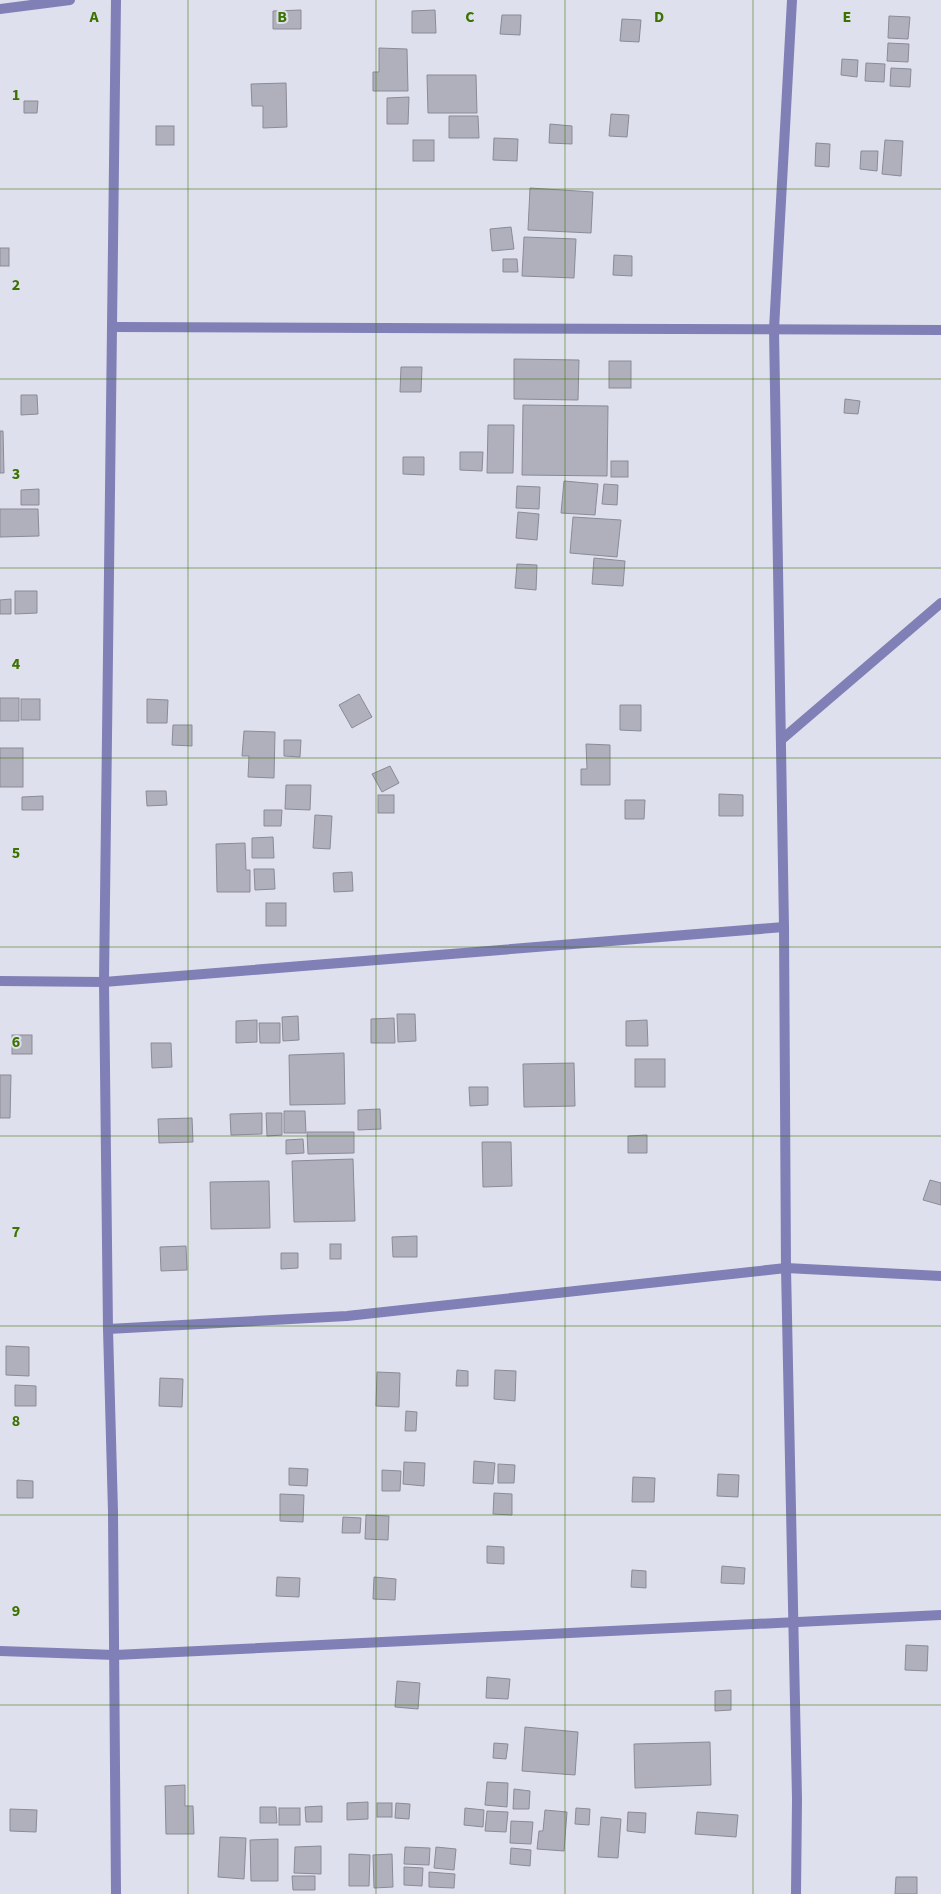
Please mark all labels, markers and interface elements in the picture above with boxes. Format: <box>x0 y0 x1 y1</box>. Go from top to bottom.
text: A <box>88 6 99 28</box>
text: B <box>277 6 287 28</box>
text: C <box>465 6 475 28</box>
text: D <box>654 6 664 28</box>
text: E <box>843 6 851 28</box>
text: 1 <box>12 84 20 106</box>
text: 2 <box>12 274 20 296</box>
text: 3 <box>12 463 20 485</box>
text: 4 <box>12 653 21 675</box>
text: 5 <box>12 842 20 864</box>
text: 6 <box>12 1031 20 1053</box>
text: 7 <box>12 1221 20 1243</box>
text: 8 <box>12 1410 20 1432</box>
text: 9 <box>12 1600 20 1622</box>

